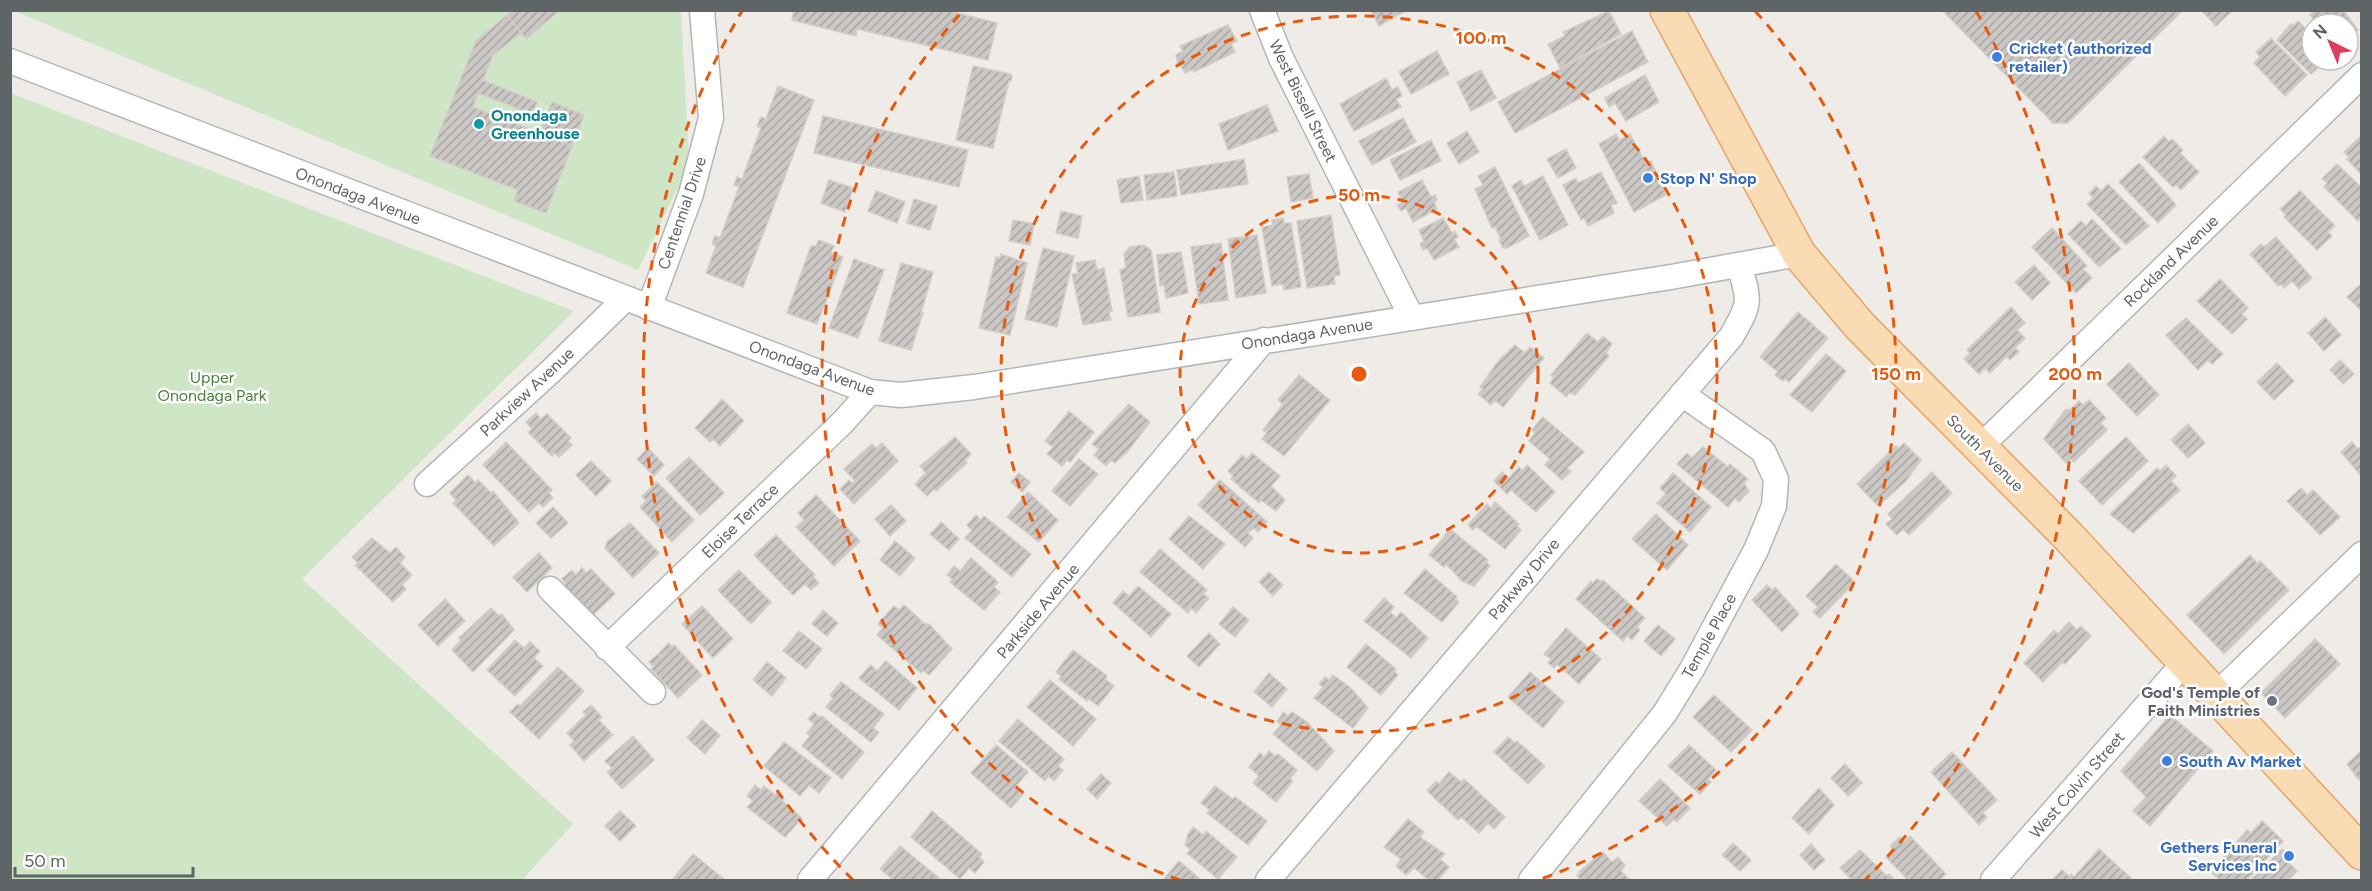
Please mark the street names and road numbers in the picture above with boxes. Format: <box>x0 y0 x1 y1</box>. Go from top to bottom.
street label: West Bissell Street <box>1265 37 1341 165</box>
street label: Centennial Drive <box>654 154 710 272</box>
street label: Onondaga Avenue <box>293 163 424 229</box>
street label: Rockland Avenue <box>2120 211 2222 311</box>
street label: Onondaga Avenue <box>1240 314 1374 354</box>
street label: Onondaga Avenue <box>746 336 878 400</box>
street label: Parkview Avenue <box>476 343 578 440</box>
street label: South Avenue <box>1943 411 2028 496</box>
street label: Eloise Terrace <box>698 480 782 562</box>
street label: Parkway Drive <box>1485 534 1564 623</box>
street label: Parkside Avenue <box>993 560 1083 662</box>
street label: Temple Place <box>1678 590 1740 682</box>
street label: West Colvin Street <box>2026 728 2128 842</box>

